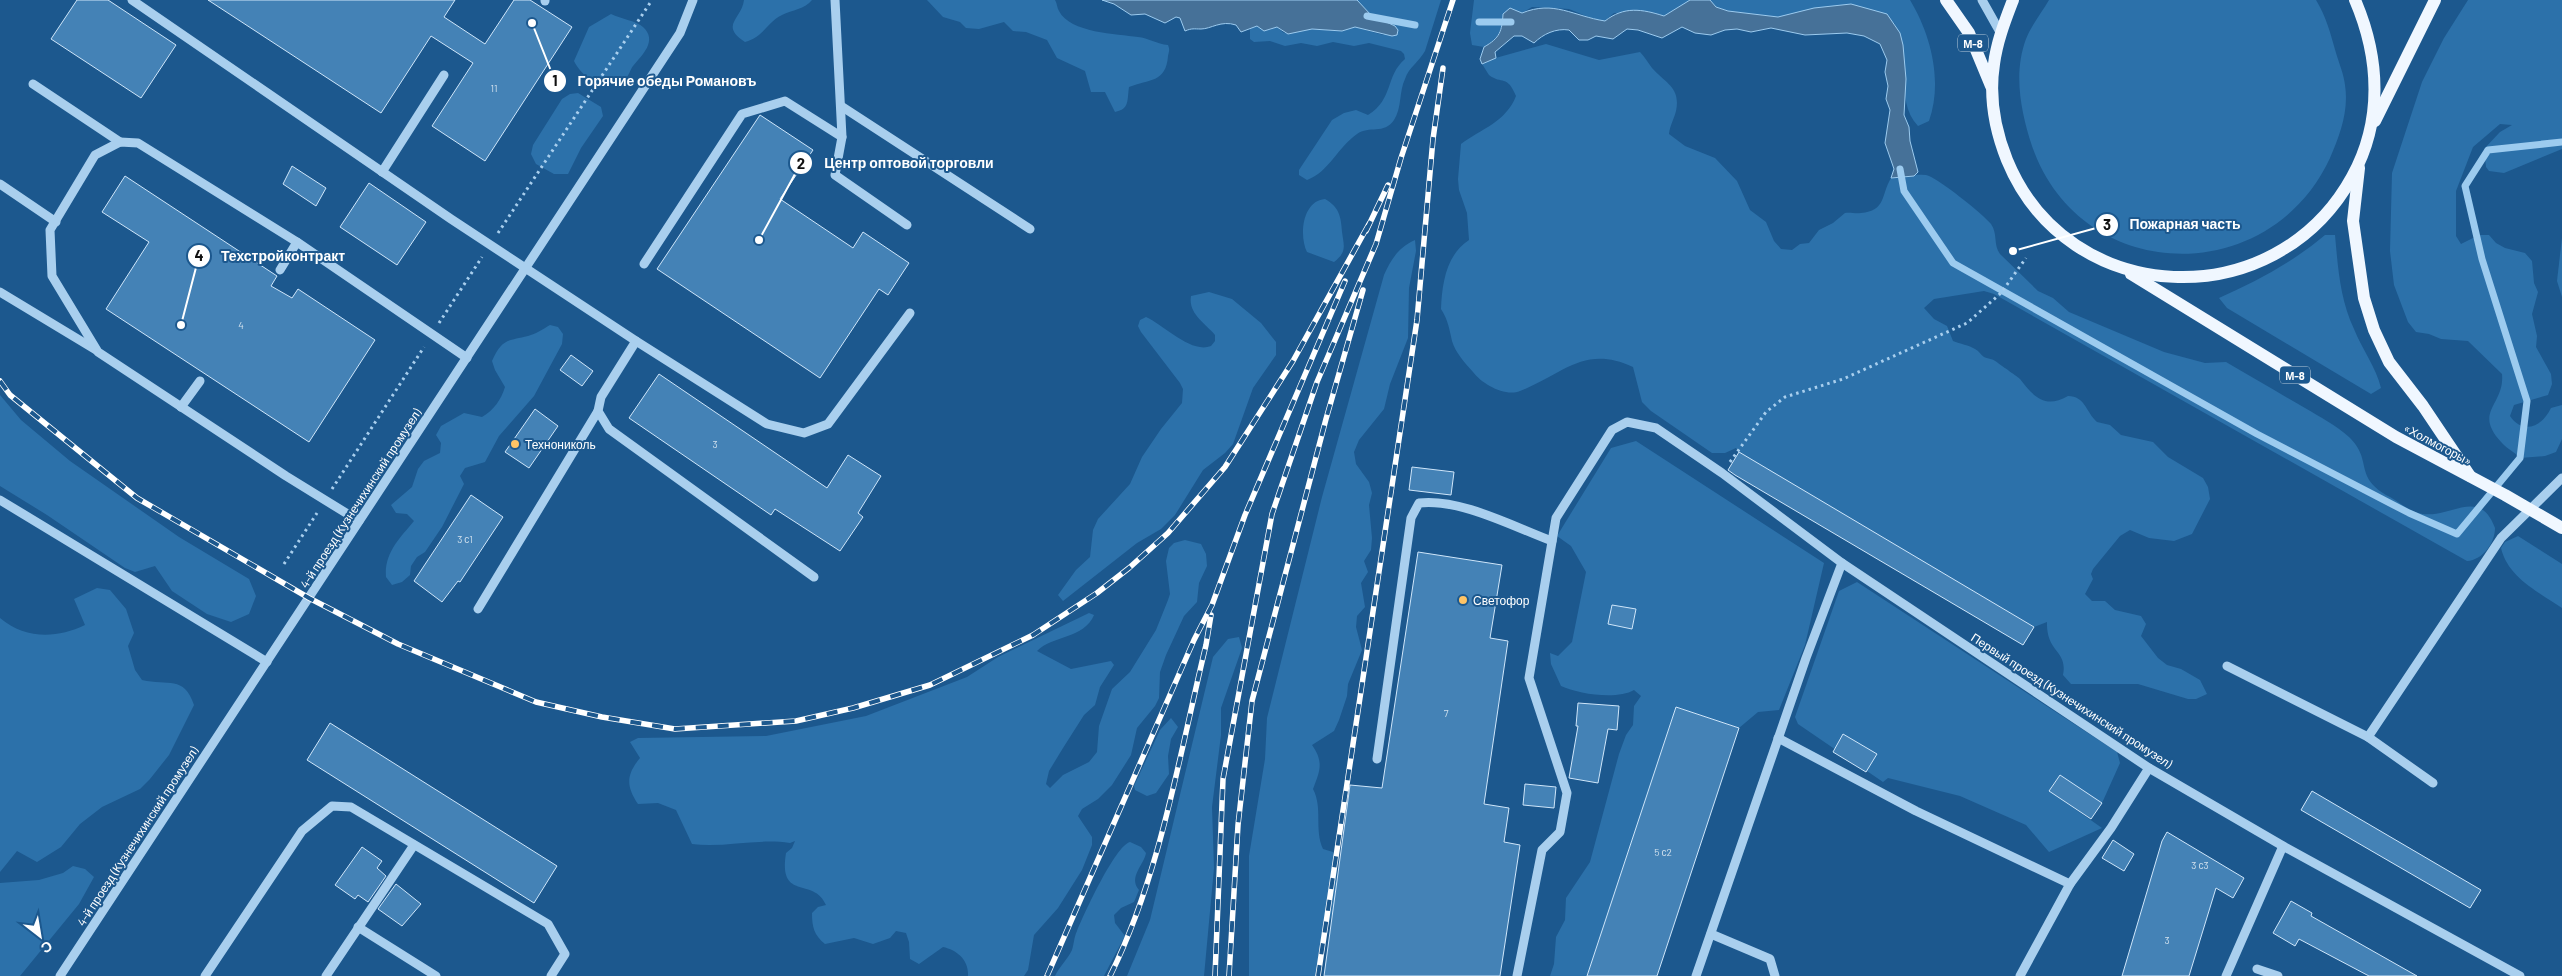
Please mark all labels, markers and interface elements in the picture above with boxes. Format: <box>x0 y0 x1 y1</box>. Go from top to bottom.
road number: М-8 <box>1958 34 1988 52</box>
callout: Горячие обеды Романовъ <box>542 66 766 95</box>
text: 1 <box>552 71 558 89</box>
text: Горячие обеды Романовъ <box>577 72 757 89</box>
house number: 11 <box>490 82 498 94</box>
callout: Центр оптовой торговли <box>789 149 1003 178</box>
text: 2 <box>797 154 805 172</box>
text: Центр оптовой торговли <box>824 154 994 171</box>
callout: Пожарная часть <box>2095 210 2251 239</box>
text: 3 <box>2103 215 2111 233</box>
text: Пожарная часть <box>2129 215 2241 232</box>
callout: Техстройконтракт <box>186 242 355 271</box>
text: 4 <box>194 246 204 264</box>
text: Техстройконтракт <box>221 247 345 264</box>
house number: 4 <box>238 319 244 331</box>
road number: М-8 <box>2280 366 2310 384</box>
street label: 4-й проезд (Кузнечихинский промузел) <box>297 405 425 591</box>
street label: «Холмогоры» <box>2401 420 2475 469</box>
place label: Технониколь <box>525 437 596 451</box>
marker: Технониколь <box>509 438 521 450</box>
house number: 3 <box>712 438 718 450</box>
house number: 3 с1 <box>457 533 473 545</box>
place label: Светофор <box>1473 593 1530 608</box>
marker: Светофор <box>1457 594 1469 606</box>
street label: Первый проезд (Кузнечихинский промузел) <box>1968 630 2176 772</box>
house number: 7 <box>1444 707 1449 719</box>
street label: 4-й проезд (Кузнечихинский промузел) <box>74 743 202 929</box>
house number: 5 с2 <box>1654 846 1672 858</box>
house number: 3 с3 <box>2191 859 2209 871</box>
north arrow <box>15 911 65 961</box>
house number: 3 <box>2164 934 2170 946</box>
text: С <box>38 938 56 957</box>

